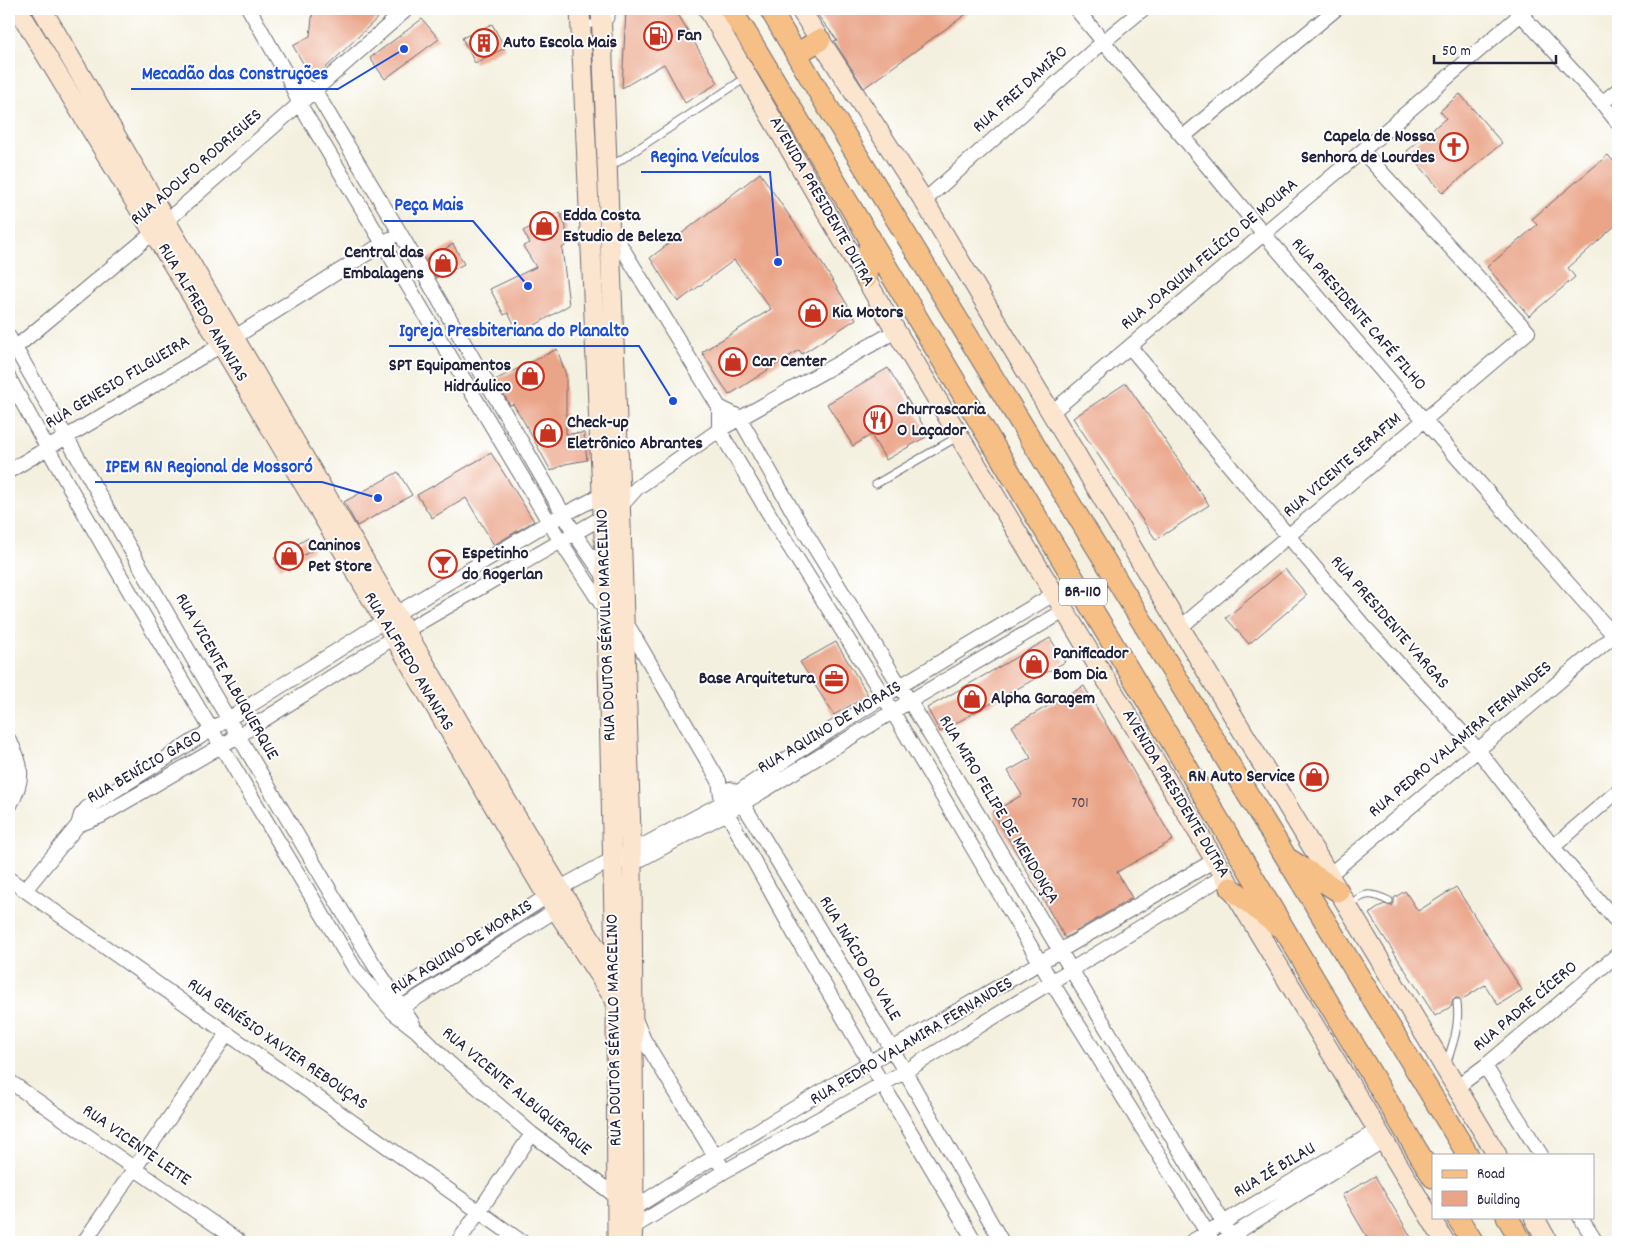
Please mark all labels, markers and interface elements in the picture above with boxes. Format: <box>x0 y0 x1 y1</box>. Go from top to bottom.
fuel station icon: Fan <box>643 21 673 51</box>
place label: Fan <box>677 24 702 49</box>
building icon: Auto Escola Mais <box>469 28 499 58</box>
place label: Auto Escola Mais <box>503 31 617 56</box>
scale bar <box>1434 32 1557 64</box>
street label: RUA FREI DAMIÃO <box>968 40 1074 140</box>
text: 50 m <box>1442 41 1471 63</box>
callout: Mecadão das Construções <box>131 55 338 89</box>
text: Mecadão das Construções <box>142 62 328 89</box>
street label: RUA ADOLFO RODRIGUES <box>126 104 268 232</box>
street label: AVENIDA PRESIDENTE DUTRA <box>762 112 880 292</box>
place label: Capela de Nossa Senhora de Lourdes <box>1301 125 1436 171</box>
church icon: Capela de Nossa Senhora de Lourdes <box>1439 132 1469 162</box>
callout: Regina Veículos <box>641 138 770 172</box>
text: Regina Veículos <box>650 145 760 172</box>
street label: RUA JOAQUIM FELÍCIO DE MOURA <box>1116 173 1304 337</box>
callout: Peça Mais <box>384 187 473 221</box>
text: Peça Mais <box>394 193 464 220</box>
place label: Edda Costa Estudio de Beleza <box>563 204 682 250</box>
shop icon: Edda Costa Estudio de Beleza <box>529 211 559 241</box>
street label: RUA PRESIDENTE CAFÉ FILHO <box>1284 233 1432 397</box>
street label: RUA ALFREDO ANANIAS <box>151 239 253 387</box>
place label: Central das Embalagens <box>343 241 424 287</box>
shop icon: Central das Embalagens <box>428 248 458 278</box>
shop icon: Kia Motors <box>798 298 828 328</box>
place label: Kia Motors <box>832 301 904 326</box>
callout: Igreja Presbiteriana do Planalto <box>389 312 639 346</box>
text: Igreja Presbiteriana do Planalto <box>399 319 629 346</box>
street label: RUA GENESIO FILGUEIRA <box>41 330 195 436</box>
shop icon: Car Center <box>718 347 748 377</box>
place label: Car Center <box>752 350 827 375</box>
place label: SPT Equipamentos Hidráulico <box>389 354 511 400</box>
shop icon: SPT Equipamentos Hidráulico <box>515 361 545 391</box>
place label: Churrascaria O Laçador <box>897 398 986 444</box>
restaurant icon: Churrascaria O Laçador <box>863 405 893 435</box>
street label: RUA VICENTE SERAFIM <box>1278 407 1408 525</box>
place label: Check-up Eletrônico Abrantes <box>567 411 703 457</box>
shop icon: Check-up Eletrônico Abrantes <box>533 418 563 448</box>
callout: IPEM RN Regional de Mossoró <box>95 448 322 482</box>
text: IPEM RN Regional de Mossoró <box>105 455 313 482</box>
street label: RUA DOUTOR SÉRVULO MARCELINO <box>590 508 624 742</box>
place label: Caninos Pet Store <box>308 534 372 580</box>
shop icon: Caninos Pet Store <box>274 541 304 571</box>
place label: Espetinho do Rogerlan <box>462 542 543 588</box>
bar icon: Espetinho do Rogerlan <box>428 549 458 579</box>
street label: RUA PRESIDENTE VARGAS <box>1324 551 1454 695</box>
road number: BR-110 <box>1059 578 1107 606</box>
street label: RUA ALFREDO ANANIAS <box>357 588 459 736</box>
street label: RUA VICENTE ALBUQUERQUE <box>168 589 284 765</box>
place label: Panificador Bom Dia <box>1053 642 1129 688</box>
shop icon: Panificador Bom Dia <box>1019 649 1049 679</box>
street label: RUA PEDRO VALAMIRA FERNANDES <box>1364 656 1558 824</box>
office icon: Base Arquitetura <box>819 664 849 694</box>
place label: Base Arquitetura <box>699 667 816 692</box>
street label: RUA AQUINO DE MORAIS <box>753 675 907 781</box>
shop icon: Alpha Garagem <box>957 684 987 714</box>
place label: Alpha Garagem <box>991 687 1095 712</box>
street label: AVENIDA PRESIDENTE DUTRA <box>1115 705 1235 883</box>
street label: RUA MIRO FELIPE DE MENDONÇA <box>932 711 1064 909</box>
street label: RUA BENÍCIO GAGO <box>83 725 207 811</box>
shop icon: RN Auto Service <box>1299 762 1329 792</box>
place label: RN Auto Service <box>1188 765 1295 790</box>
house number: 701 <box>1071 793 1089 815</box>
street label: RUA INÁCIO DO VALE <box>812 892 906 1026</box>
street label: RUA AQUINO DE MORAIS <box>386 894 538 1002</box>
street label: RUA DOUTOR SÉRVULO MARCELINO <box>600 914 630 1146</box>
street label: RUA PADRE CÍCERO <box>1468 956 1584 1058</box>
street label: RUA PEDRO VALAMIRA FERNANDES <box>806 971 1018 1113</box>
street label: RUA GENÉSIO XAVIER REBOUÇAS <box>181 973 373 1117</box>
street label: RUA VICENTE ALBUQUERQUE <box>436 1022 596 1162</box>
street label: RUA VICENTE LEITE <box>77 1099 195 1193</box>
street label: RUA ZÉ BILAU <box>1229 1137 1321 1205</box>
legend <box>1432 1154 1594 1218</box>
text: Road <box>1477 1164 1505 1186</box>
text: Building <box>1477 1190 1520 1212</box>

